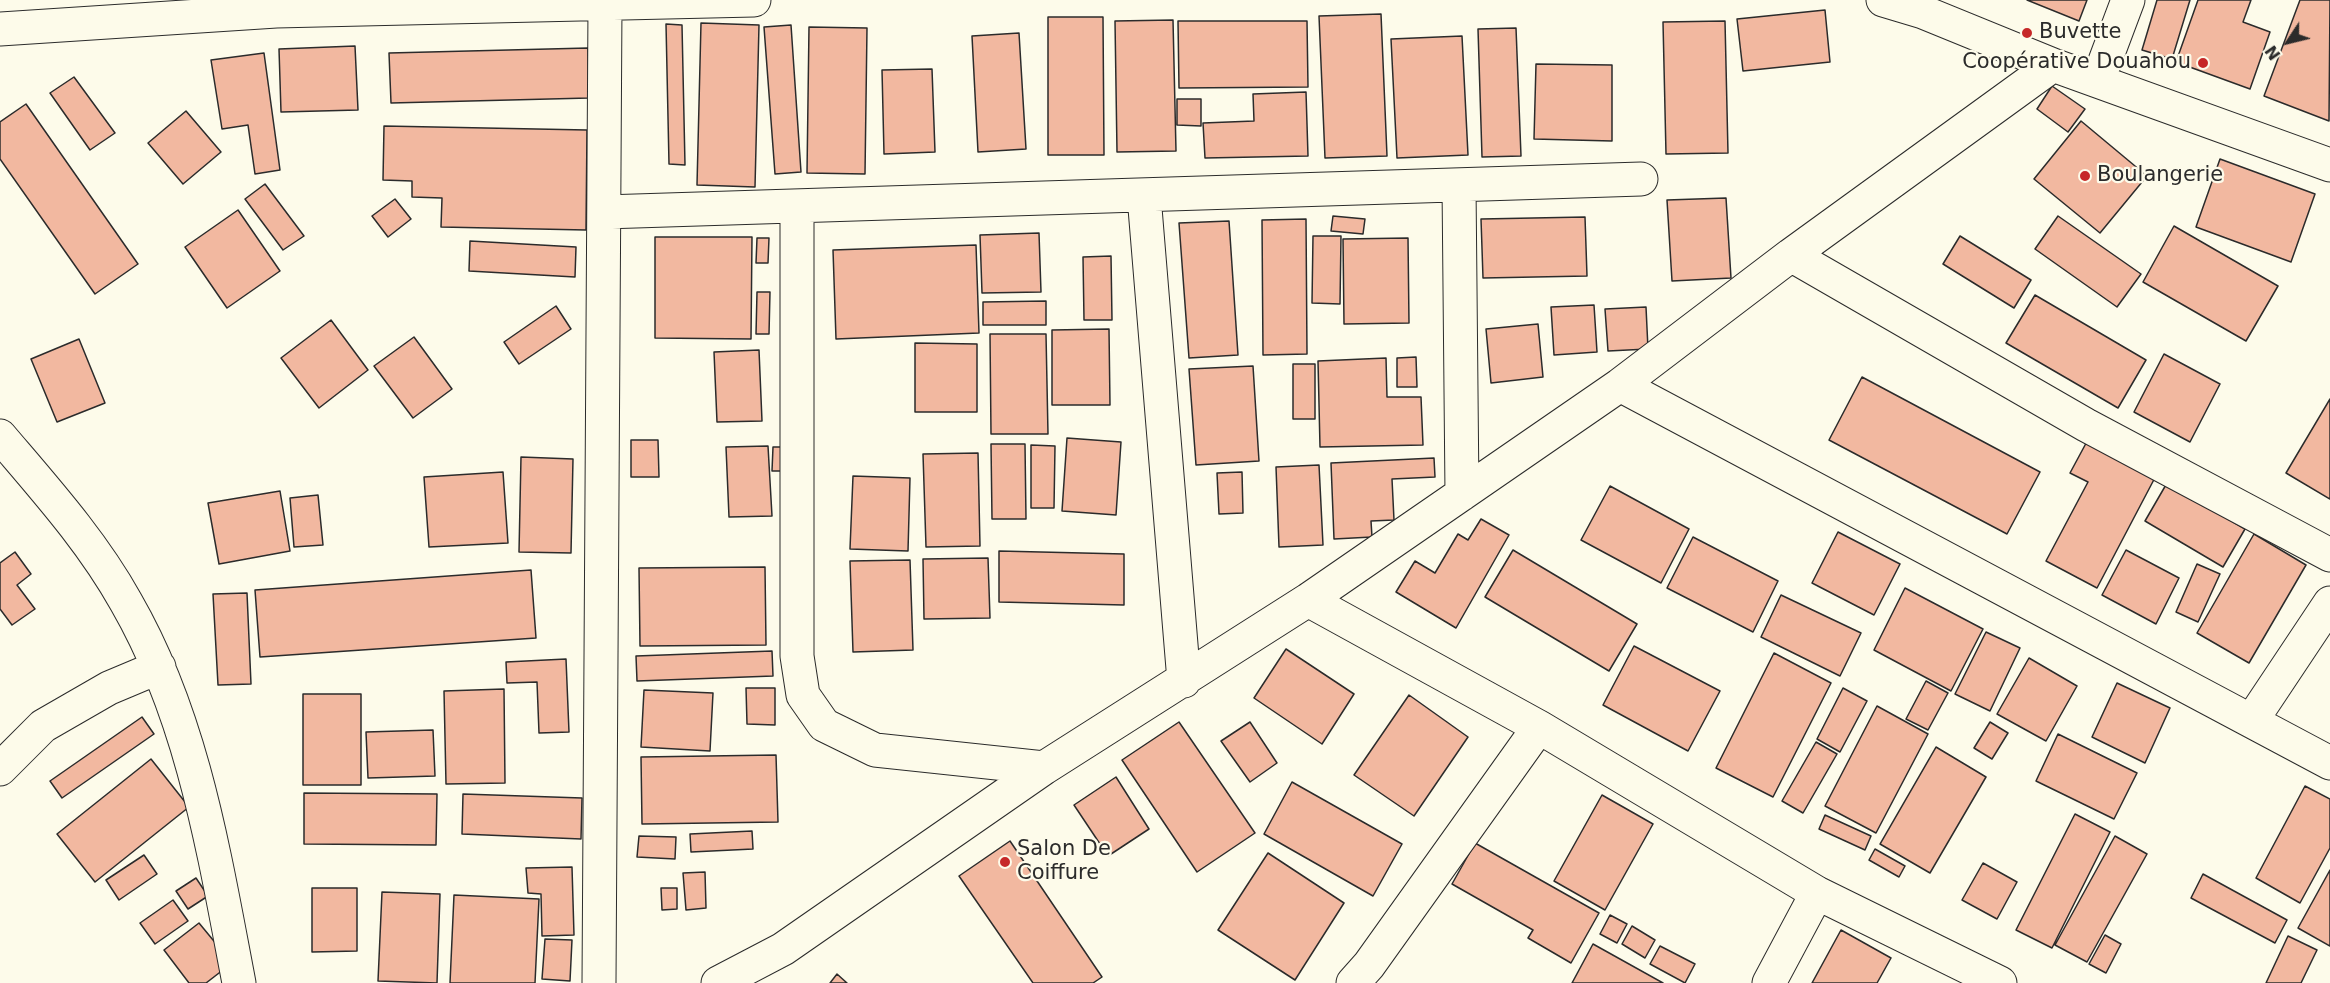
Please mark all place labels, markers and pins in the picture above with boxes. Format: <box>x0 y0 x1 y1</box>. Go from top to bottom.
place label: Buvette <box>2039 20 2121 46</box>
marker: Buvette <box>2020 26 2034 40</box>
place label: Coopérative Douahou <box>1962 50 2191 76</box>
marker: Coopérative Douahou <box>2196 56 2210 70</box>
place label: Boulangerie <box>2097 163 2223 189</box>
marker: Boulangerie <box>2078 169 2092 183</box>
place label: Salon De Coiffure <box>1017 837 1111 887</box>
marker: Salon De Coiffure <box>998 855 1012 869</box>

